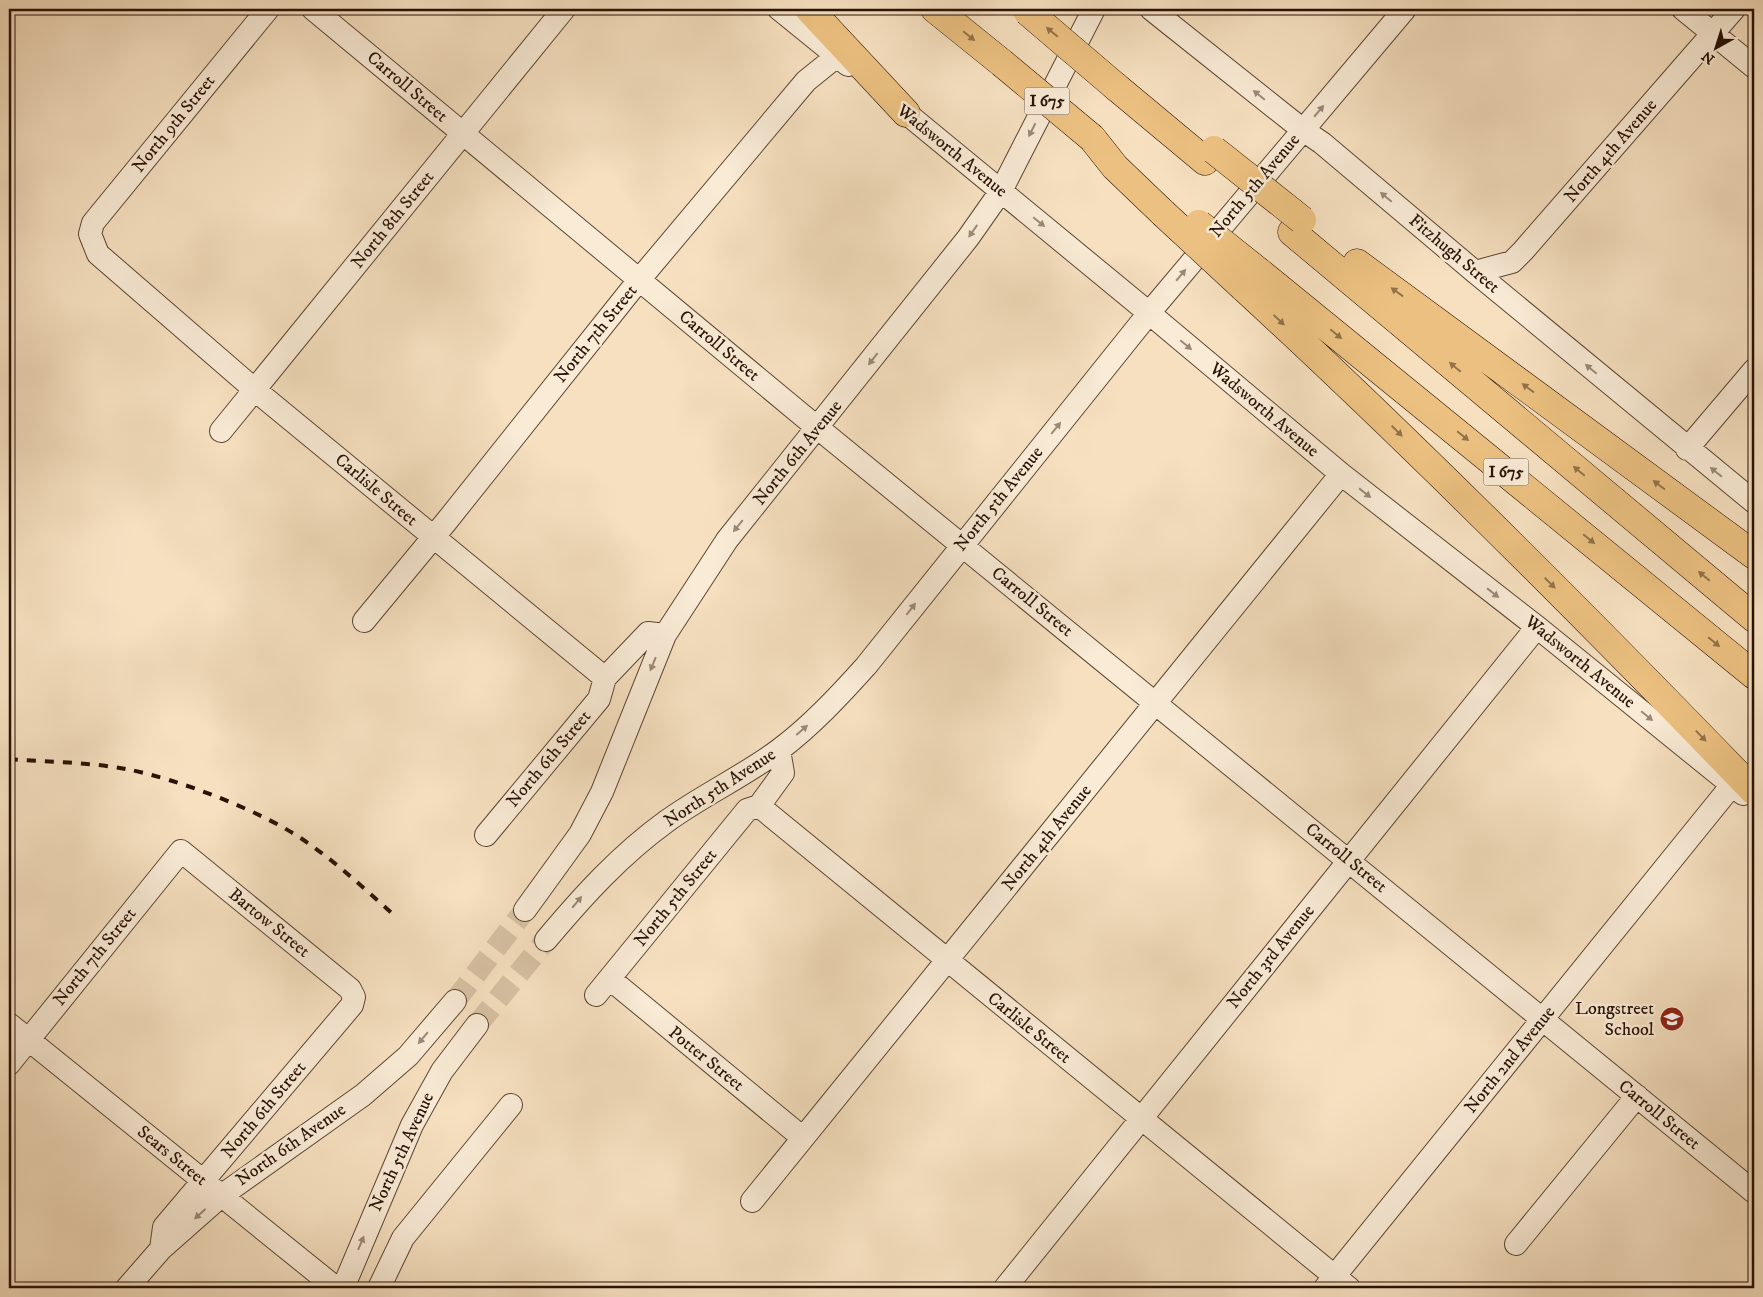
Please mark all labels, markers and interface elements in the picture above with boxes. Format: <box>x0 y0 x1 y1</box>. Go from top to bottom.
north arrow <box>1690 22 1740 72</box>
one-way arrow <box>1046 26 1058 38</box>
one-way arrow <box>962 30 975 41</box>
text: N <box>1698 46 1719 68</box>
street label: Carroll Street <box>362 47 452 127</box>
street label: North 9th Street <box>128 70 220 177</box>
road number: I 675 <box>1024 88 1070 114</box>
one-way arrow <box>1253 90 1266 101</box>
street label: North 4th Avenue <box>1560 95 1662 207</box>
street label: Wadsworth Avenue <box>891 99 1012 202</box>
one-way arrow <box>1313 105 1325 117</box>
one-way arrow <box>1028 123 1036 137</box>
street label: North 5th Avenue <box>1205 130 1305 242</box>
street label: North 8th Street <box>347 166 439 273</box>
one-way arrow <box>1380 191 1392 203</box>
street label: Fitzhugh Street <box>1404 210 1504 299</box>
one-way arrow <box>1032 217 1045 228</box>
one-way arrow <box>968 224 978 238</box>
one-way arrow <box>1175 269 1186 282</box>
street label: North 7th Street <box>550 280 642 388</box>
one-way arrow <box>1390 287 1404 297</box>
street label: Carroll Street <box>674 306 764 386</box>
one-way arrow <box>1273 314 1285 326</box>
one-way arrow <box>1330 329 1343 340</box>
one-way arrow <box>1179 339 1192 350</box>
one-way arrow <box>867 352 878 365</box>
street label: Wadsworth Avenue <box>1204 357 1323 462</box>
one-way arrow <box>1448 361 1461 372</box>
one-way arrow <box>1584 363 1597 374</box>
one-way arrow <box>1521 383 1535 393</box>
street label: North 6th Avenue <box>749 396 847 510</box>
one-way arrow <box>1051 422 1062 435</box>
one-way arrow <box>1391 425 1403 437</box>
one-way arrow <box>1456 431 1469 442</box>
street label: North 5th Avenue <box>950 442 1048 556</box>
street label: Carlisle Street <box>330 449 422 531</box>
road number: I 675 <box>1484 458 1528 486</box>
one-way arrow <box>1573 466 1585 477</box>
one-way arrow <box>1709 467 1723 477</box>
one-way arrow <box>1653 479 1666 490</box>
one-way arrow <box>1358 488 1372 498</box>
one-way arrow <box>732 520 743 533</box>
one-way arrow <box>1582 534 1595 545</box>
street label: Carroll Street <box>987 562 1078 642</box>
one-way arrow <box>1697 570 1710 581</box>
one-way arrow <box>1544 577 1556 589</box>
one-way arrow <box>1486 587 1499 598</box>
one-way arrow <box>906 603 916 616</box>
street label: Wadsworth Avenue <box>1519 610 1640 713</box>
one-way arrow <box>1708 636 1720 648</box>
one-way arrow <box>649 657 657 672</box>
street label: North 6th Street <box>502 706 596 812</box>
one-way arrow <box>1640 711 1653 722</box>
one-way arrow <box>796 724 808 736</box>
one-way arrow <box>1695 730 1707 742</box>
street label: North 5th Avenue <box>660 744 780 832</box>
street label: North 4th Avenue <box>997 780 1097 896</box>
street label: Carroll Street <box>1301 818 1392 898</box>
street label: North 5th Street <box>630 844 722 951</box>
street label: Bartow Street <box>224 884 314 963</box>
one-way arrow <box>572 896 583 909</box>
street label: North 3rd Avenue <box>1223 901 1319 1013</box>
street label: North 7th Street <box>49 903 141 1011</box>
street label: Carlisle Street <box>983 988 1076 1069</box>
place label: Longstreet School <box>1575 998 1655 1041</box>
street label: North 2nd Avenue <box>1460 1002 1560 1118</box>
school or university icon: Longstreet School <box>1659 1006 1685 1032</box>
street label: Potter Street <box>664 1022 748 1096</box>
one-way arrow <box>418 1032 429 1044</box>
street label: North 6th Street <box>217 1057 311 1163</box>
street label: Carroll Street <box>1614 1075 1705 1155</box>
street label: North 5th Avenue <box>365 1089 439 1215</box>
street label: North 6th Avenue <box>232 1099 350 1191</box>
street label: Sears Street <box>133 1121 212 1191</box>
one-way arrow <box>194 1208 206 1220</box>
one-way arrow <box>358 1236 366 1250</box>

